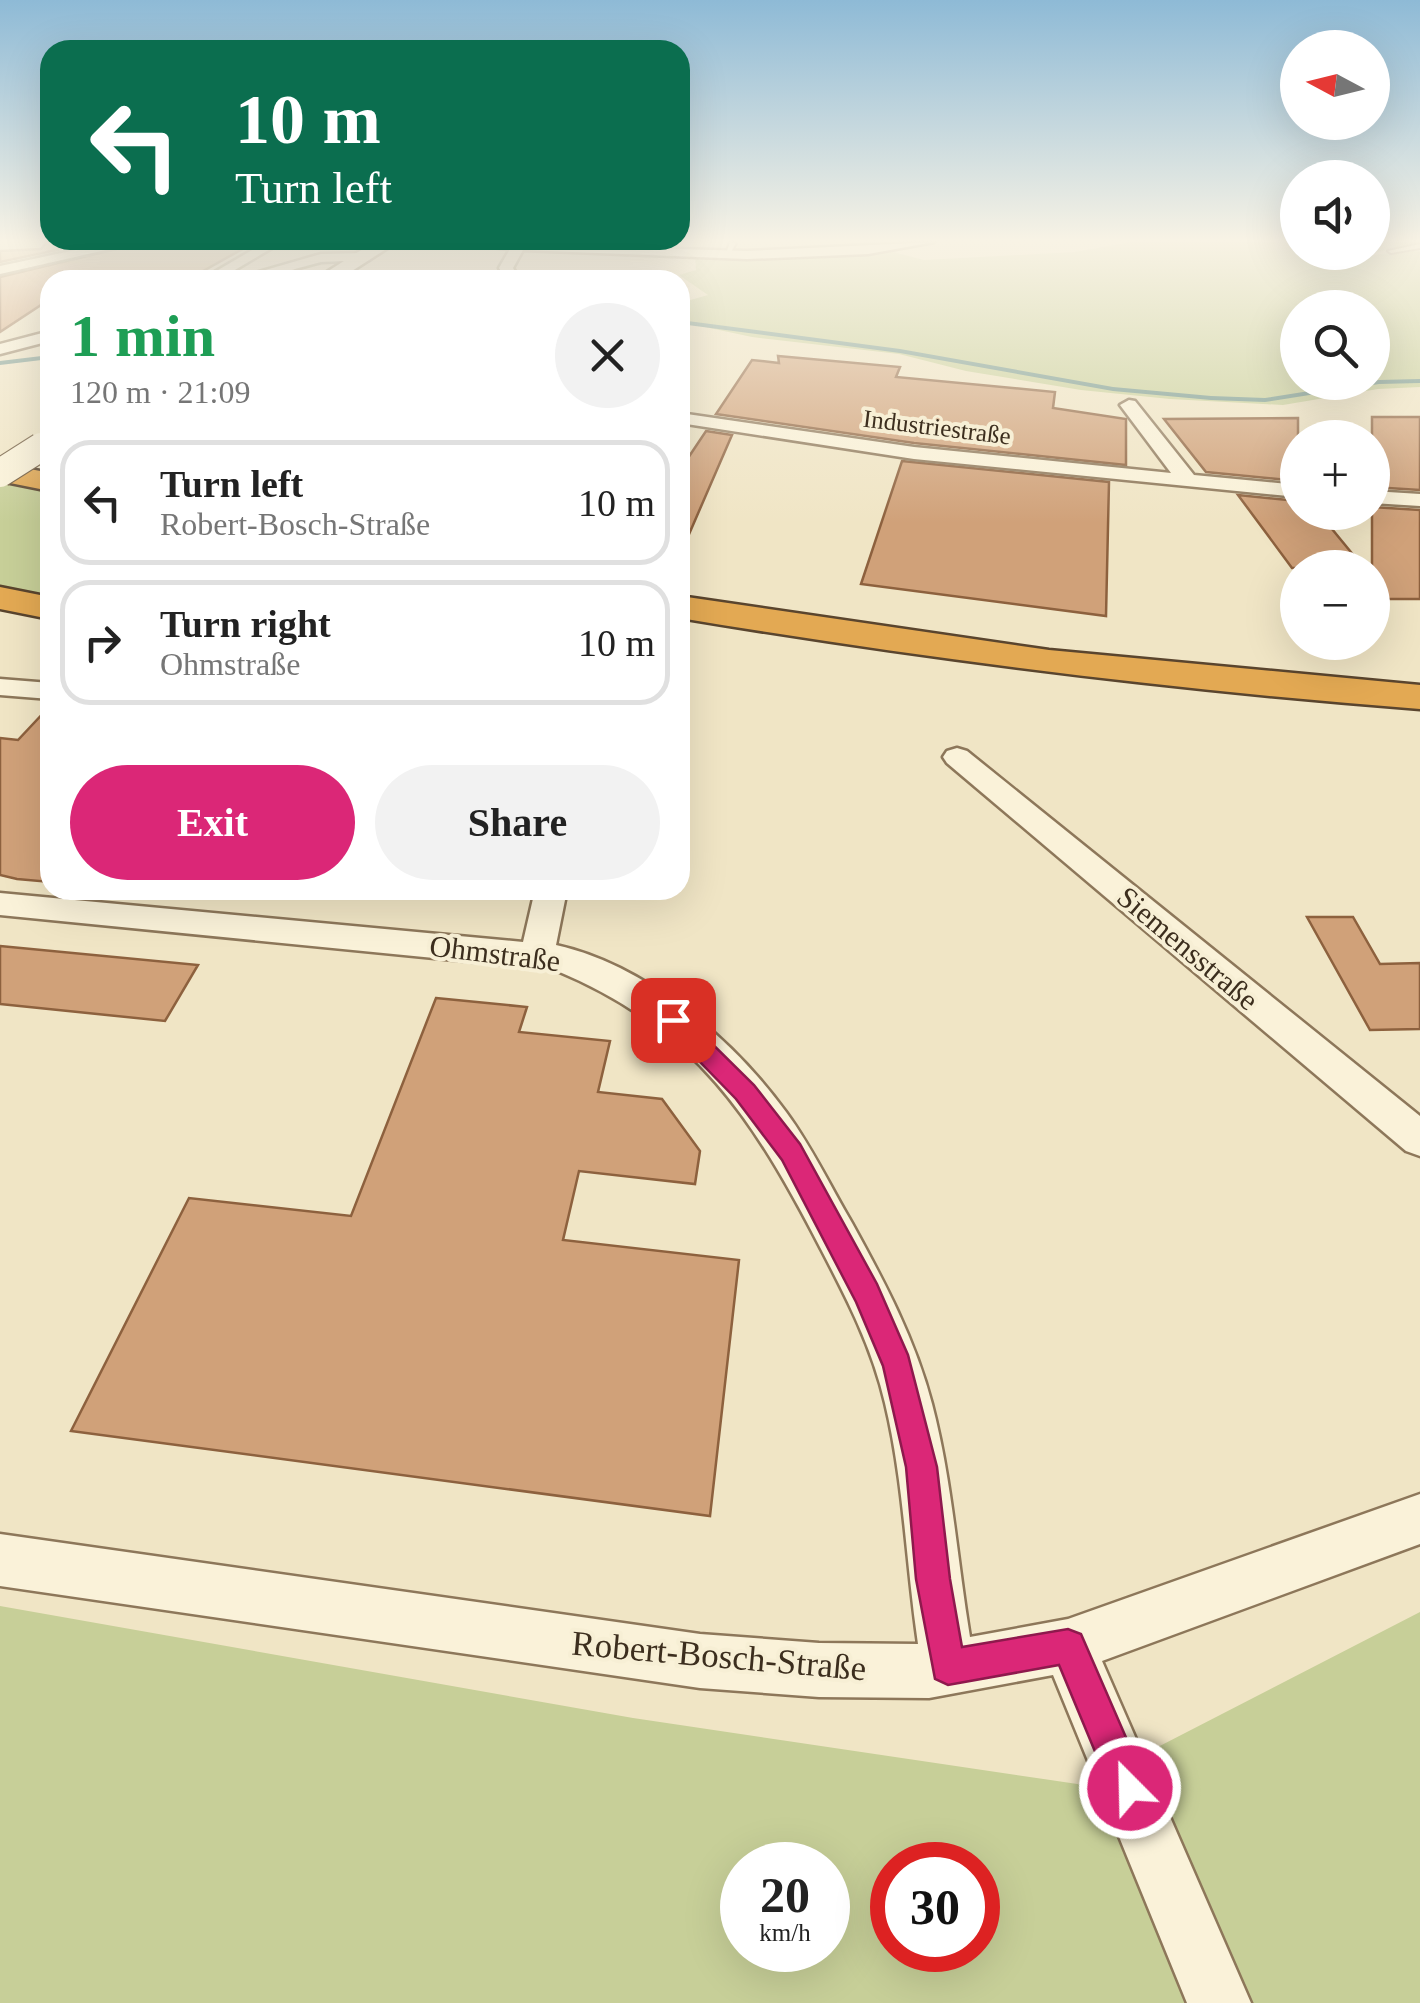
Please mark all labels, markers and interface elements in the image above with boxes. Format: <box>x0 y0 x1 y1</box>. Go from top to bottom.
north arrow <box>1280 30 1390 140</box>
map controls <box>1280 30 1390 660</box>
icon: left <box>70 80 200 210</box>
text: 10 m <box>235 81 381 158</box>
button: sound <box>1280 160 1390 270</box>
text: Turn left <box>235 163 392 213</box>
button: search <box>1280 290 1390 400</box>
text: 1 min <box>70 303 215 369</box>
button: close <box>555 303 660 408</box>
text: 120 m · 21:09 <box>70 374 250 410</box>
street label: Industriestraße <box>862 405 1012 449</box>
button: + <box>1280 420 1390 530</box>
text: Turn left <box>160 463 303 505</box>
icon: left <box>75 475 130 530</box>
text: 10 m <box>578 482 655 524</box>
text: Robert-Bosch-Straße <box>160 506 430 542</box>
button: − <box>1280 550 1390 660</box>
text: Turn right <box>160 603 331 645</box>
icon: right <box>75 615 130 670</box>
text: 10 m <box>578 622 655 664</box>
text: Ohmstraße <box>160 646 300 682</box>
button: Exit <box>70 765 355 880</box>
button: Share <box>375 765 660 880</box>
street label: Siemensstraße <box>1111 880 1265 1016</box>
street label: Ohmstraße <box>428 929 562 977</box>
pin <box>631 978 716 1063</box>
icon: arrive <box>646 993 701 1048</box>
street label: Robert-Bosch-Straße <box>570 1624 868 1688</box>
position arrow <box>1078 1736 1182 1840</box>
speed limit sign: 30 <box>870 1842 1000 1972</box>
text: 20 <box>760 1867 810 1923</box>
text: km/h <box>759 1919 811 1946</box>

